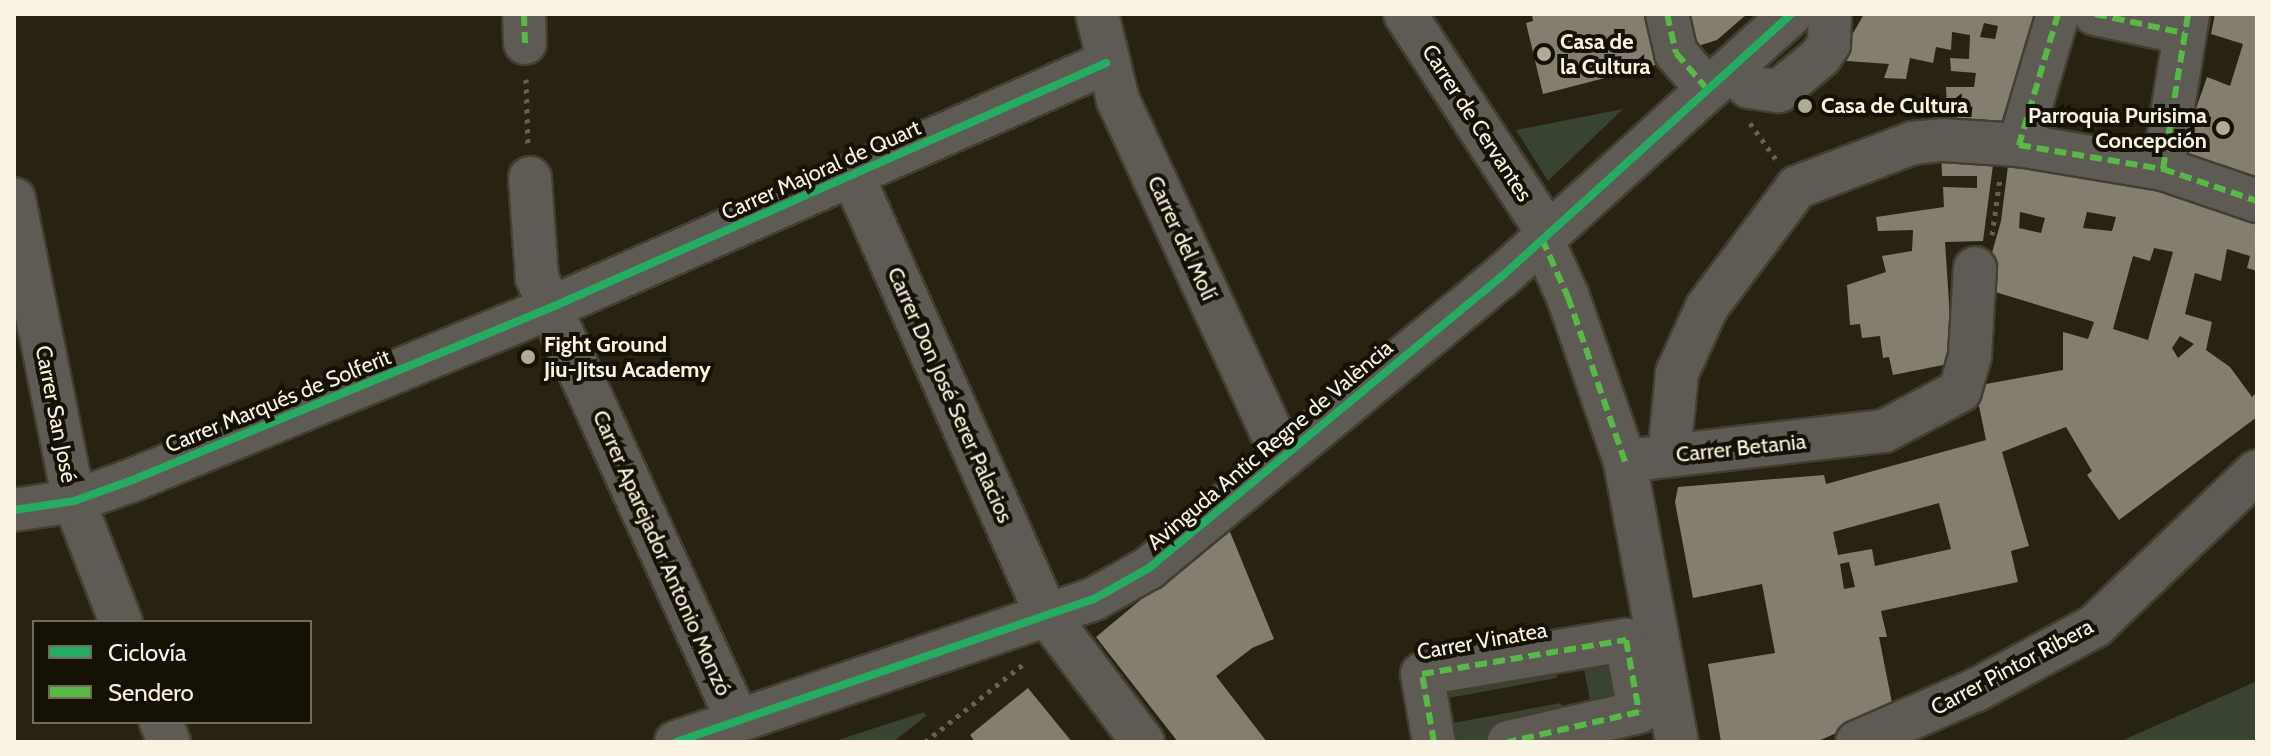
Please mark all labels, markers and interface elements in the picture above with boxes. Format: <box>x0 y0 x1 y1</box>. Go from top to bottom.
place label: Casa de la Cultura <box>1560 28 1650 80</box>
street label: Carrer de Cervantes <box>1416 40 1538 206</box>
marker: Casa de la Cultura <box>1535 45 1553 63</box>
place label: Casa de Cultura <box>1821 93 1968 119</box>
marker: Casa de Cultura <box>1796 97 1814 115</box>
place label: Parroquia Purisima Concepción <box>2028 102 2207 154</box>
street label: Carrer Majoral de Quart <box>717 114 925 226</box>
marker: Parroquia Purisima Concepción <box>2214 119 2232 137</box>
street label: Carrer del Molí <box>1142 172 1222 304</box>
street label: Carrer Don José Serer Palacios <box>882 263 1018 527</box>
place label: Fight Ground Jiu-Jitsu Academy <box>544 331 711 382</box>
street label: Avinguda Antic Regne de València <box>1142 334 1398 556</box>
street label: Carrer San José <box>30 343 82 485</box>
street label: Carrer Marqués de Solferit <box>161 344 395 458</box>
marker: Fight Ground Jiu-Jitsu Academy <box>519 348 537 366</box>
street label: Carrer Aparejador Antonio Monzó <box>587 406 737 700</box>
street label: Carrer Betania <box>1675 428 1807 468</box>
street label: Carrer Pintor Ribera <box>1926 613 2098 721</box>
street label: Carrer Vinatea <box>1415 617 1549 665</box>
legend <box>32 620 312 724</box>
text: Ciclovía <box>108 638 186 667</box>
text: Sendero <box>108 678 194 707</box>

